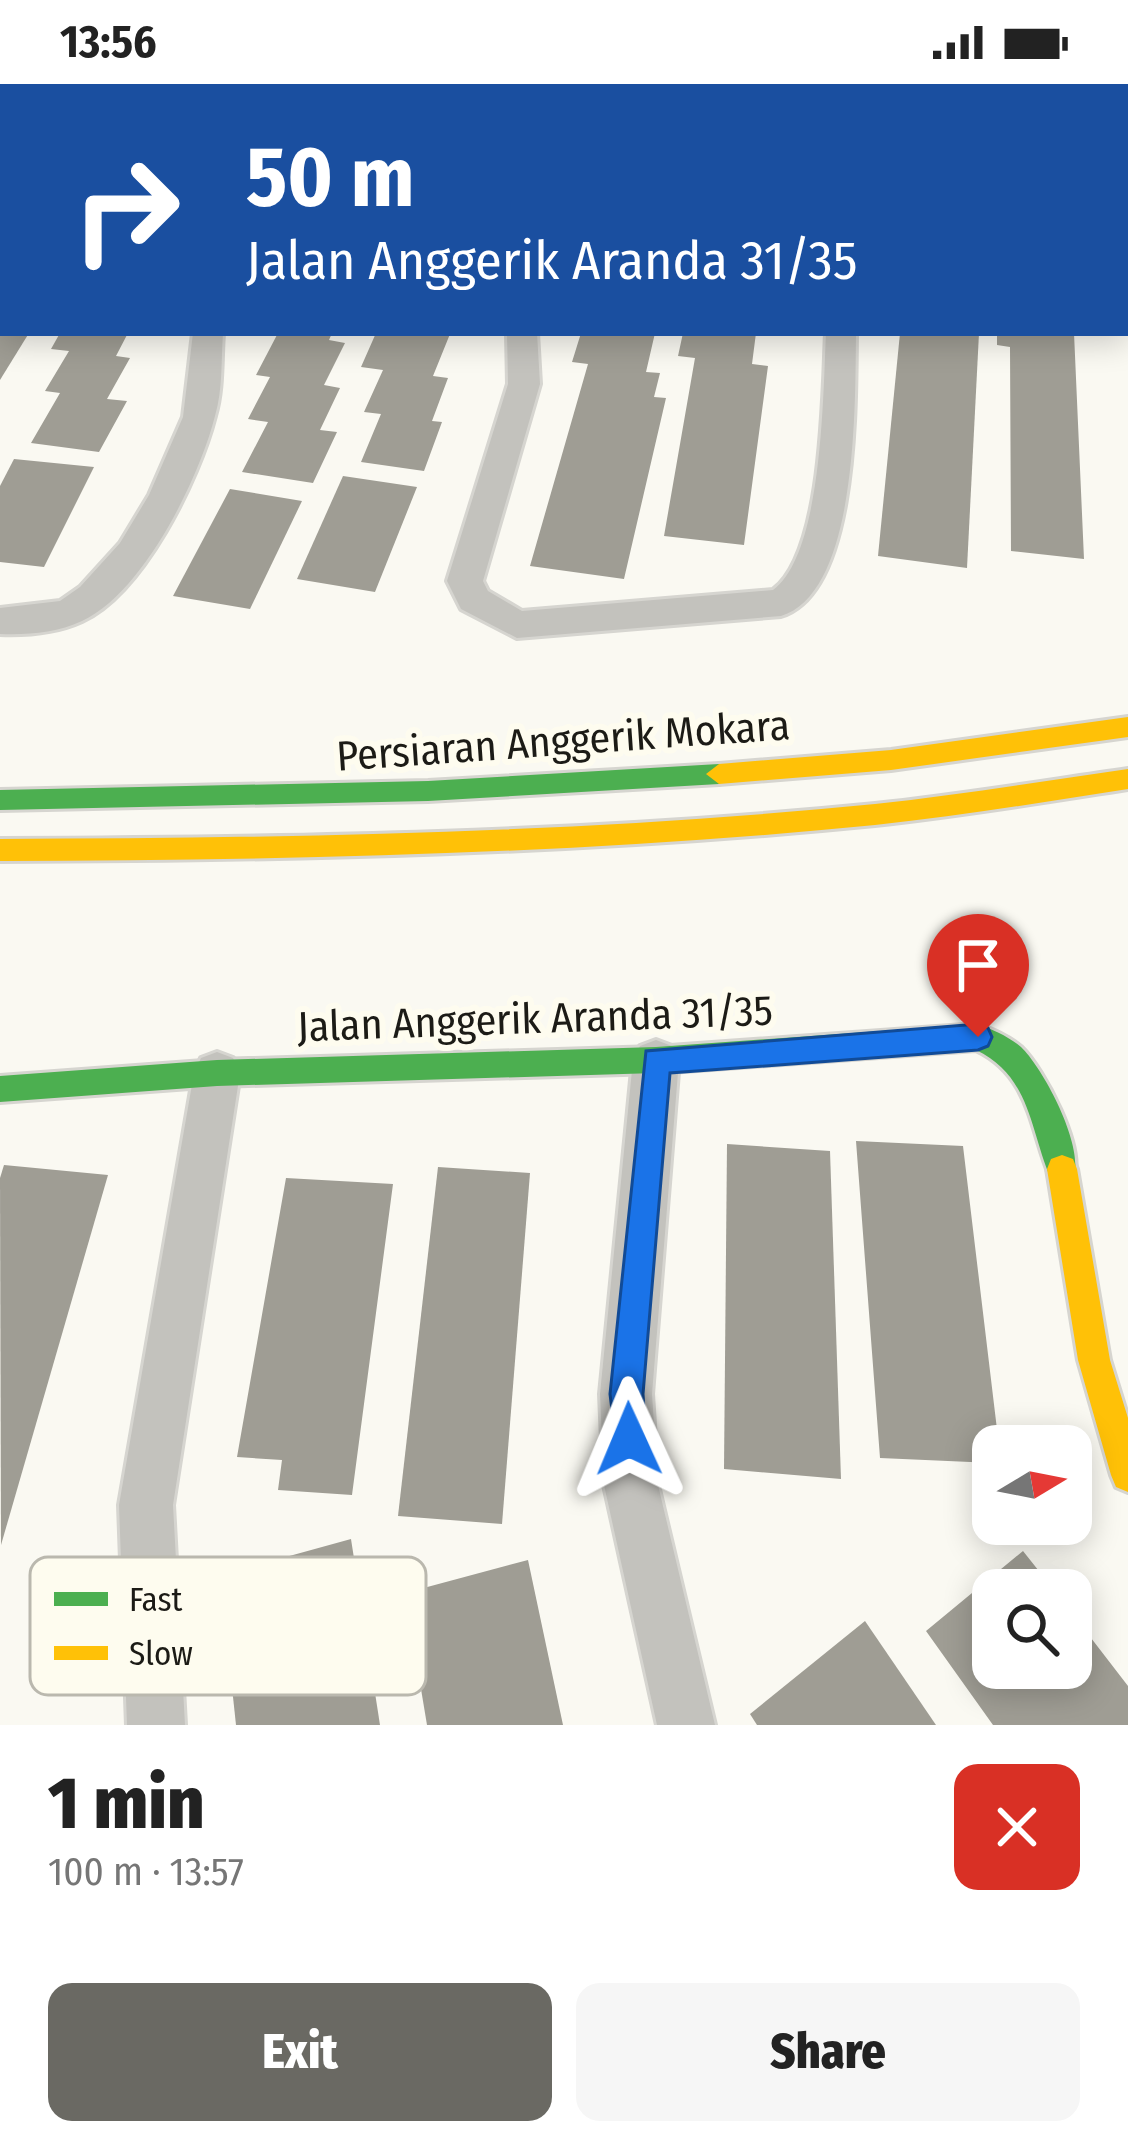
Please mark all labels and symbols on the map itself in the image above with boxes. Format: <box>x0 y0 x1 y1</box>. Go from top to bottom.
street label: Persiaran Anggerik Mokara <box>335 700 791 782</box>
pin <box>927 914 1029 1037</box>
street label: Jalan Anggerik Aranda 31/35 <box>297 986 774 1052</box>
position arrow <box>566 1376 692 1502</box>
north arrow <box>972 1425 1092 1545</box>
legend <box>30 1557 426 1695</box>
text: Fast <box>129 1580 183 1620</box>
text: Slow <box>129 1634 193 1674</box>

